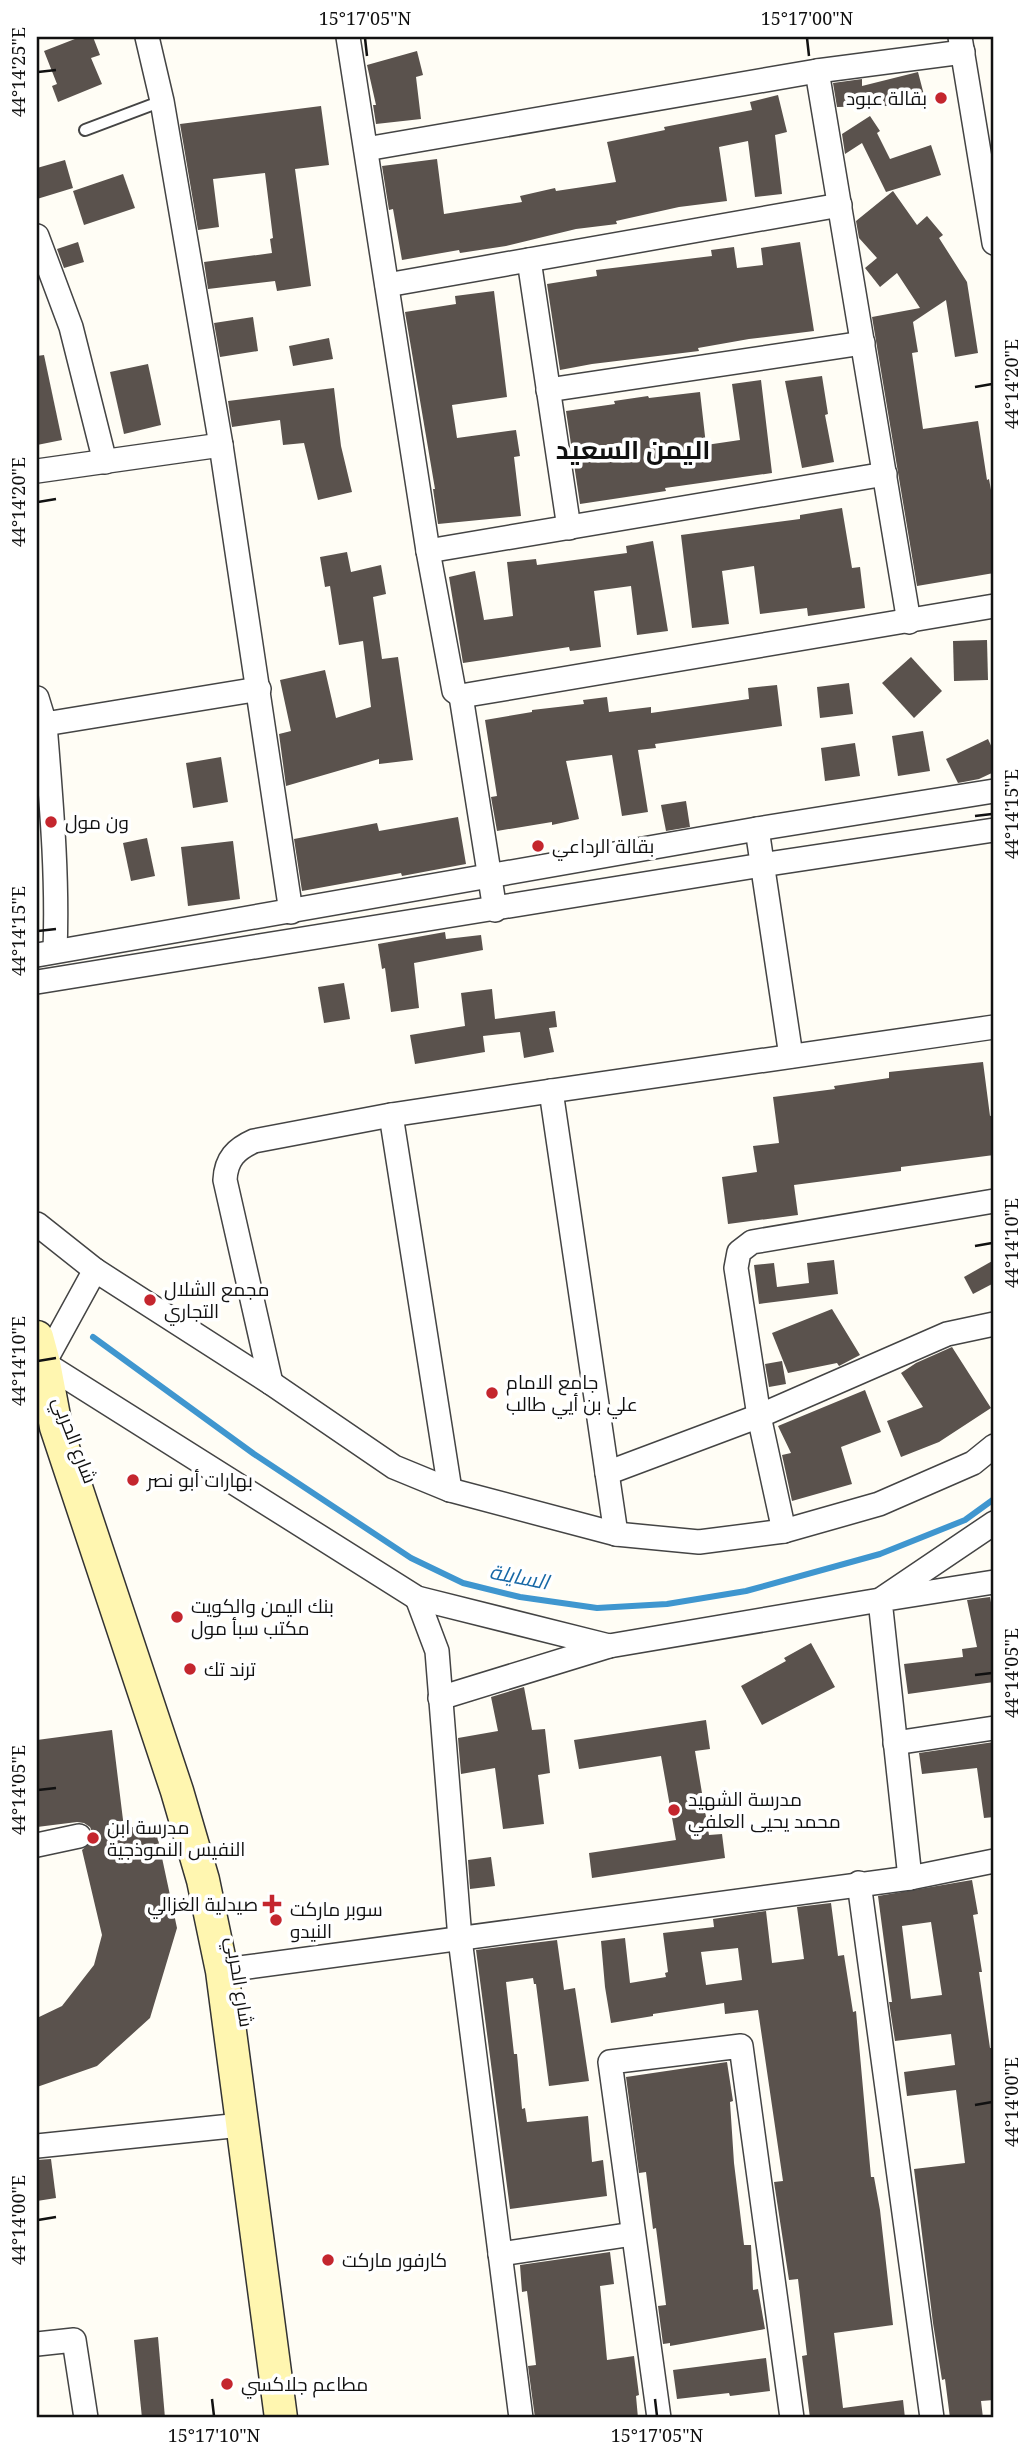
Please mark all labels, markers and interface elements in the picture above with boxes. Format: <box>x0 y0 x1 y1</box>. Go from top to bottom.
text: 15°17'05"N <box>319 6 412 30</box>
text: 15°17'00"N <box>761 6 854 30</box>
text: 44°14'25"E <box>6 27 30 117</box>
place label: بقالة عبود <box>846 85 927 111</box>
marker: بقالة عبود <box>933 90 949 106</box>
text: 44°14'20"E <box>999 339 1023 429</box>
district label: اليمن السعيد <box>556 431 710 467</box>
text: 44°14'20"E <box>6 457 30 547</box>
text: 44°14'15"E <box>999 769 1023 859</box>
place label: ون مول <box>65 809 129 835</box>
marker: ون مول <box>43 814 59 830</box>
place label: بقالة الرداعي <box>552 833 654 861</box>
marker: بقالة الرداعي <box>530 838 546 854</box>
text: 44°14'15"E <box>6 886 30 976</box>
text: 44°14'10"E <box>999 1198 1023 1288</box>
place label: مجمع الشلال التجاري <box>164 1276 270 1326</box>
marker: مجمع الشلال التجاري <box>142 1292 158 1308</box>
text: 44°14'10"E <box>6 1316 30 1406</box>
place label: جامع الامام علي بن أيي طالب <box>506 1369 638 1419</box>
marker: جامع الامام علي بن أيي طالب <box>484 1385 500 1401</box>
street label: شارع الحربي <box>45 1393 103 1488</box>
place label: بهارات أبو نصر <box>146 1467 253 1493</box>
marker: بهارات أبو نصر <box>125 1472 141 1488</box>
water label: السايلة <box>487 1557 554 1596</box>
place label: بنك اليمن والكويت مكتب سبأ مول <box>191 1593 334 1641</box>
marker: بنك اليمن والكويت مكتب سبأ مول <box>169 1609 185 1625</box>
text: 44°14'05"E <box>999 1628 1023 1718</box>
place label: ترند تك <box>204 1656 256 1682</box>
marker: ترند تك <box>182 1661 198 1677</box>
text: 44°14'05"E <box>6 1745 30 1835</box>
place label: مدرسة الشهيد محمد يحيى العلفي <box>688 1786 841 1836</box>
marker: مدرسة الشهيد محمد يحيى العلفي <box>666 1802 682 1818</box>
place label: مدرسة ابن النفيس النموذجية <box>107 1814 245 1862</box>
marker: مدرسة ابن النفيس النموذجية <box>85 1830 101 1846</box>
place label: صيدلية الغزالي <box>147 1891 258 1919</box>
marker: صيدلية الغزالي <box>264 1896 280 1912</box>
place label: سوبر ماركت النيدو <box>290 1896 383 1944</box>
marker: سوبر ماركت النيدو <box>268 1912 284 1928</box>
street label: شارع الحربي <box>218 1935 260 2029</box>
text: 44°14'00"E <box>999 2057 1023 2147</box>
text: 44°14'00"E <box>6 2175 30 2265</box>
place label: كارفور ماركت <box>342 2247 447 2273</box>
marker: كارفور ماركت <box>320 2252 336 2268</box>
place label: مطاعم جلاكسي <box>241 2371 368 2399</box>
marker: مطاعم جلاكسي <box>219 2376 235 2392</box>
text: 15°17'10"N <box>168 2423 261 2447</box>
text: 15°17'05"N <box>611 2423 704 2447</box>

